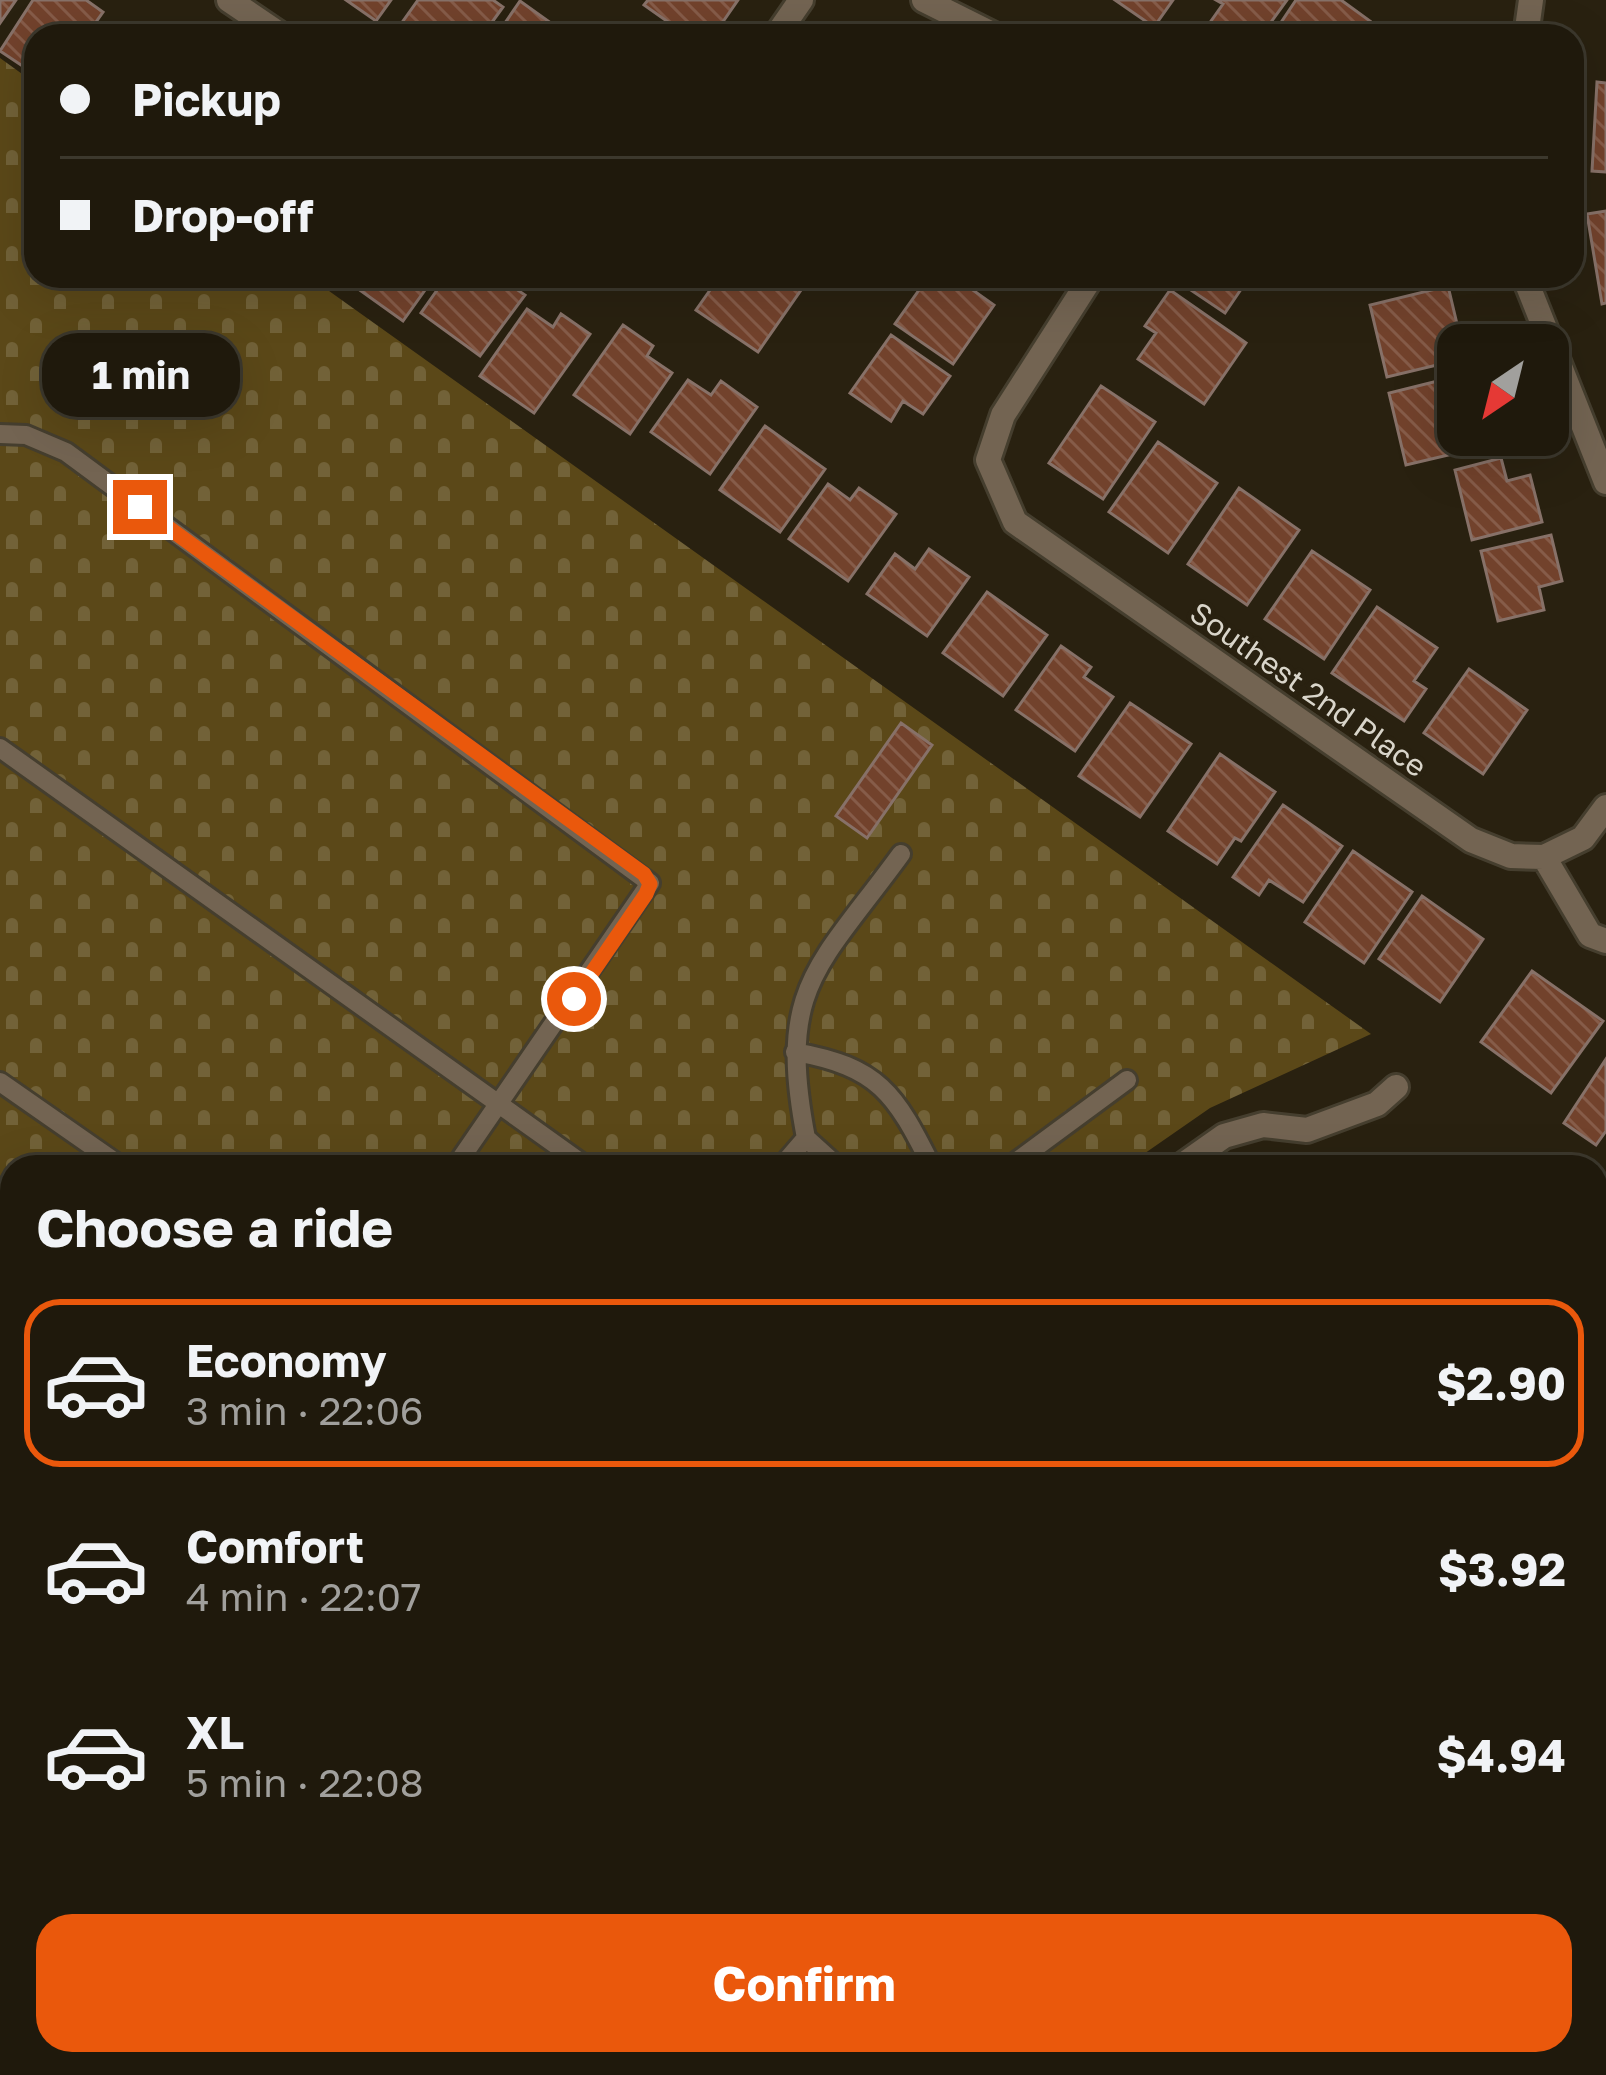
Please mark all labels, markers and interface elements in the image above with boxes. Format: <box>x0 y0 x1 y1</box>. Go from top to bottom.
text: Pickup <box>132 72 281 126</box>
text: Drop-off <box>132 188 313 242</box>
north arrow <box>1437 324 1569 456</box>
map controls <box>1437 324 1569 456</box>
callout: 1 min <box>41 333 239 417</box>
text: 1 min <box>92 351 190 398</box>
route end <box>113 480 167 534</box>
street label: Southest 2nd Place <box>1183 594 1434 784</box>
route start <box>547 972 601 1026</box>
text: Choose a ride <box>36 1194 393 1259</box>
icon: car <box>42 1329 150 1437</box>
text: Economy <box>186 1333 387 1387</box>
text: $2.90 <box>1436 1356 1566 1410</box>
text: 3 min · 22:06 <box>186 1387 423 1434</box>
icon: car <box>42 1515 150 1623</box>
text: Comfort <box>186 1519 364 1573</box>
text: $3.92 <box>1438 1542 1566 1596</box>
text: 4 min · 22:07 <box>186 1573 421 1620</box>
icon: car <box>42 1701 150 1809</box>
text: XL <box>186 1705 244 1759</box>
text: $4.94 <box>1437 1728 1566 1782</box>
text: 5 min · 22:08 <box>186 1759 423 1806</box>
button: Confirm <box>36 1914 1572 2052</box>

